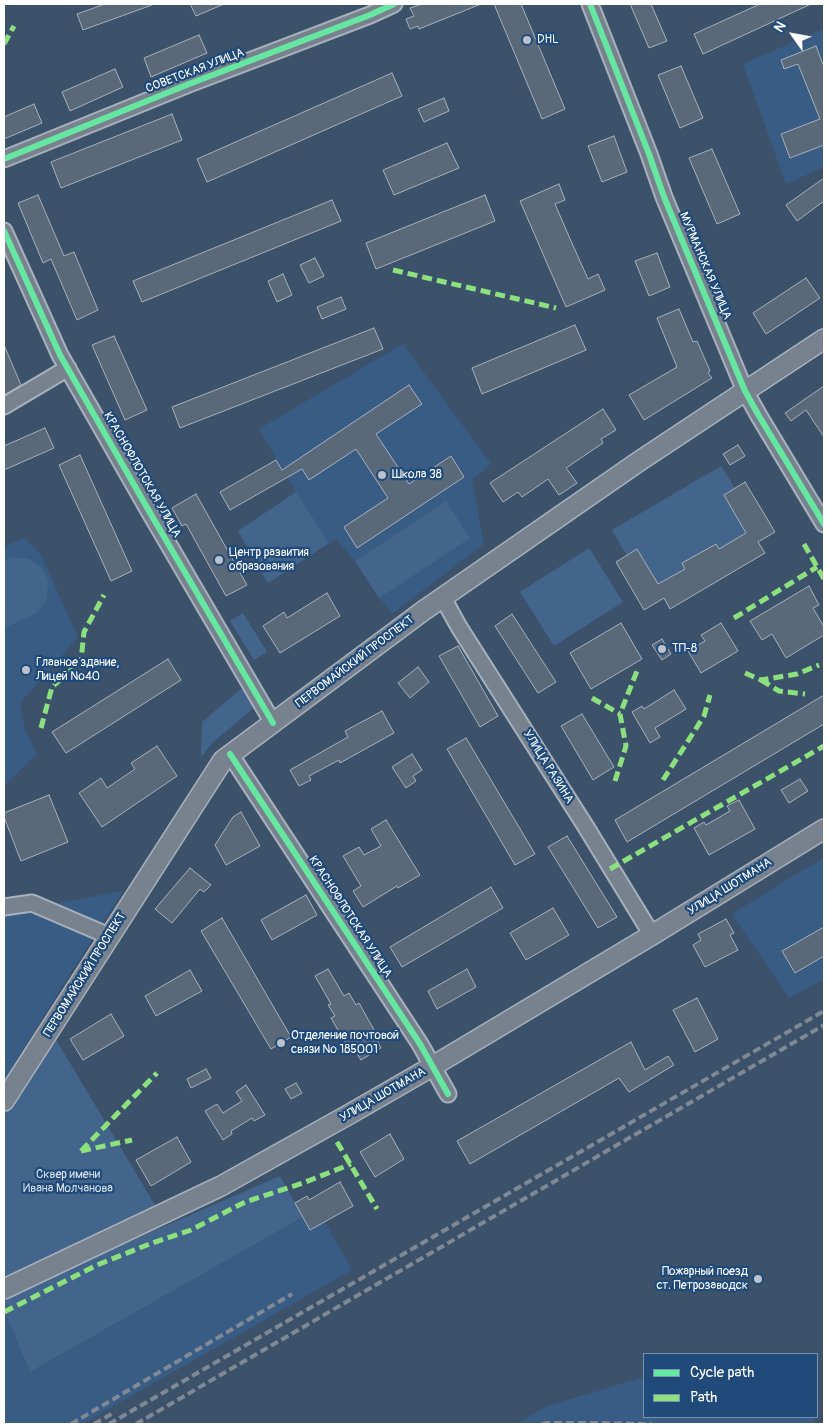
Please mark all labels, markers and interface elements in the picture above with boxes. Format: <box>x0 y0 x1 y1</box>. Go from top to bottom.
north arrow <box>768 10 818 60</box>
text: N <box>770 18 790 35</box>
place label: DHL <box>537 33 559 47</box>
marker: DHL <box>521 34 533 46</box>
street label: СОВЕТСКАЯ УЛИЦА <box>144 46 246 96</box>
street label: МУРМАНСКАЯ УЛИЦА <box>676 210 734 322</box>
street label: КРАСНОФЛОТСКАЯ УЛИЦА <box>100 410 184 540</box>
place label: Школа 38 <box>392 468 442 482</box>
marker: Школа 38 <box>376 469 388 481</box>
place label: Центр развития образования <box>229 546 309 574</box>
marker: Центр развития образования <box>213 554 225 566</box>
street label: ПЕРВОМАЙСКИЙ ПРОСПЕКТ <box>293 613 417 711</box>
place label: ТП-8 <box>672 642 697 656</box>
marker: ТП-8 <box>656 643 668 655</box>
place label: Главное здание, Лицей №40 <box>36 656 119 684</box>
marker: Главное здание, Лицей №40 <box>20 664 32 676</box>
street label: УЛИЦА РАЗИНА <box>520 728 576 806</box>
street label: КРАСНОФЛОТСКАЯ УЛИЦА <box>305 853 395 981</box>
street label: УЛИЦА ШОТМАНА <box>685 855 775 919</box>
street label: ПЕРВОМАЙСКИЙ ПРОСПЕКТ <box>41 910 129 1040</box>
place label: Отделение почтовой связи № 185001 <box>291 1029 399 1057</box>
marker: Отделение почтовой связи № 185001 <box>275 1037 287 1049</box>
street label: УЛИЦА ШОТМАНА <box>338 1065 428 1125</box>
park label: Сквер имени Ивана Молчанова <box>23 1168 113 1196</box>
place label: Пожарный поезд ст. Петрозаводск <box>656 1265 748 1293</box>
marker: Пожарный поезд ст. Петрозаводск <box>752 1273 764 1285</box>
legend <box>643 1353 818 1418</box>
text: Cycle path <box>690 1363 754 1382</box>
text: Path <box>690 1388 717 1407</box>

